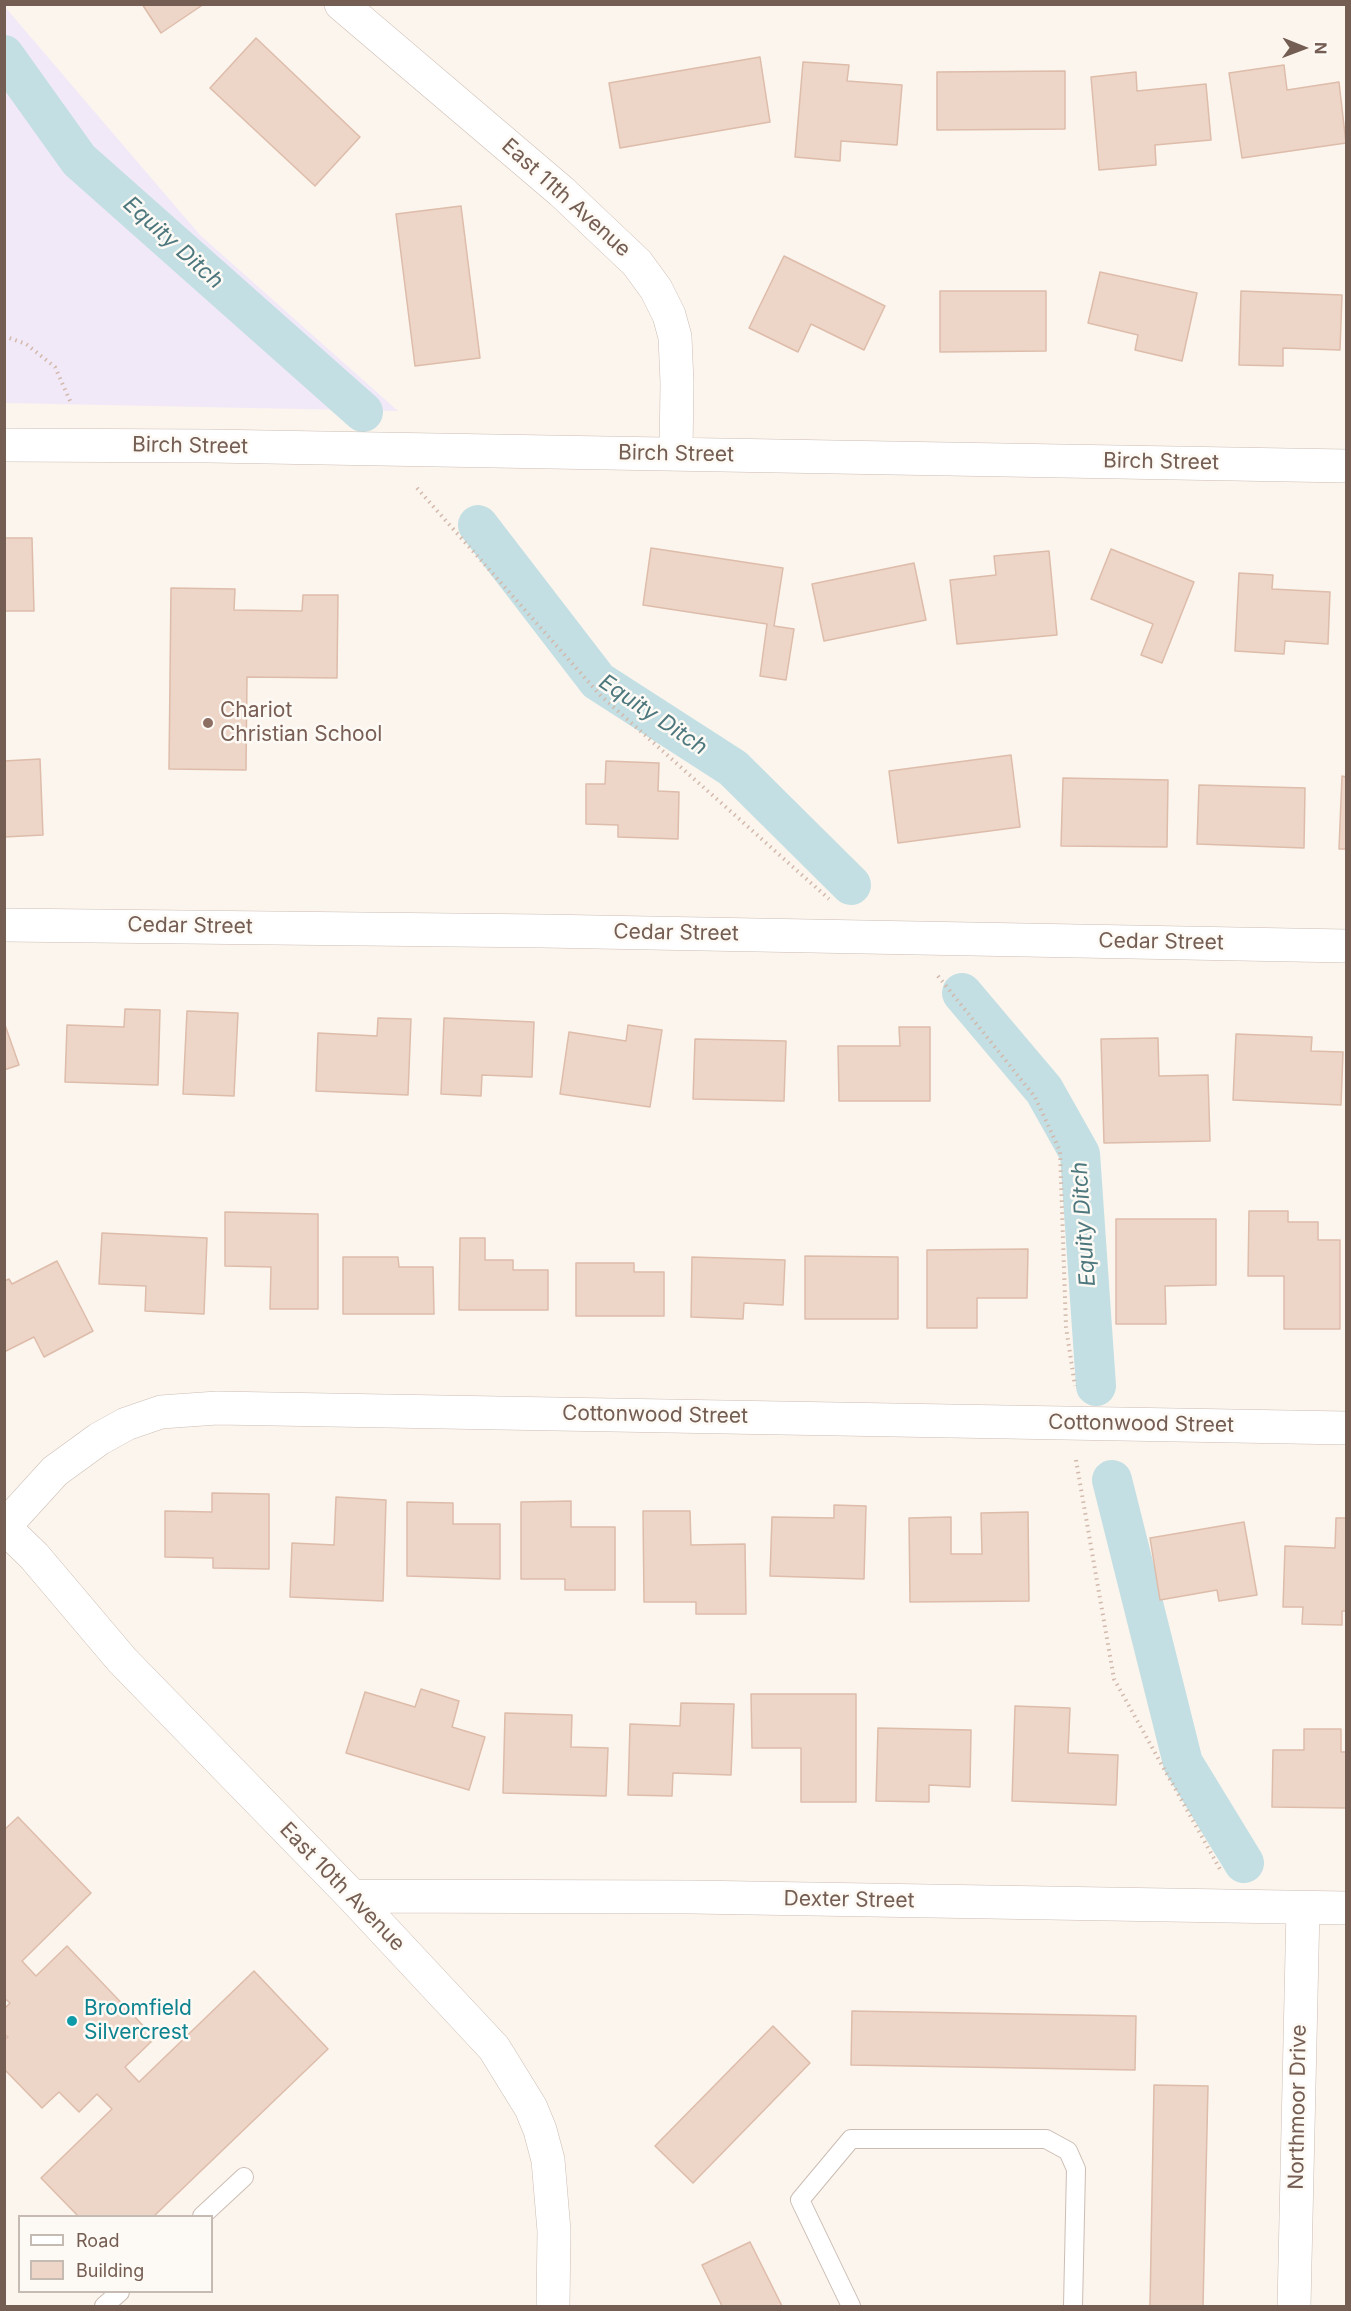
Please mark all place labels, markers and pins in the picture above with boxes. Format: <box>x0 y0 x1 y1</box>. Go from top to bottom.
place label: Chariot Christian School <box>220 698 382 748</box>
marker: Chariot Christian School <box>201 716 215 730</box>
place label: Broomfield Silvercrest <box>84 1996 192 2046</box>
marker: Broomfield Silvercrest <box>65 2014 79 2028</box>

